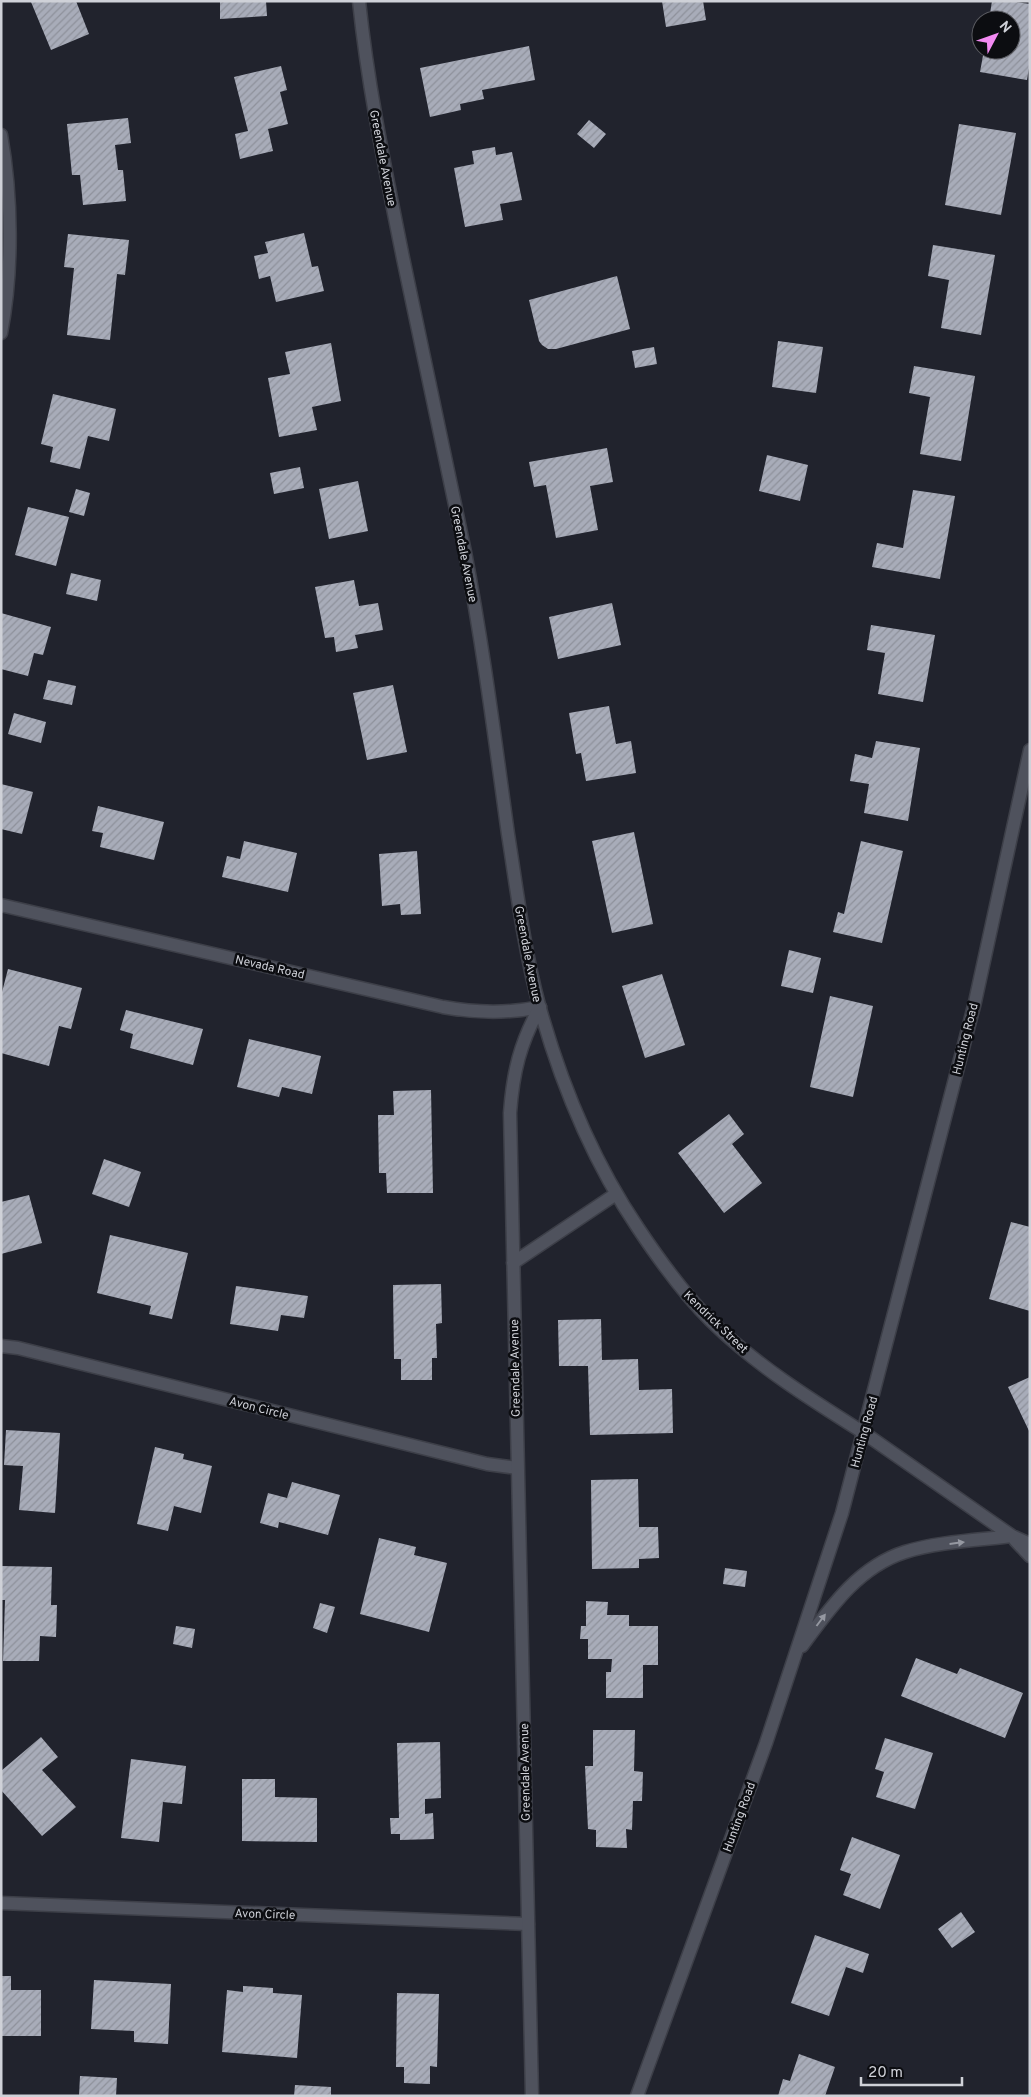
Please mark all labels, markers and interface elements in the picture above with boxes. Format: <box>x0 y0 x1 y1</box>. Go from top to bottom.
north arrow <box>971 10 1021 60</box>
text: N <box>995 18 1014 37</box>
street label: Greendale Avenue <box>365 109 399 208</box>
street label: Greendale Avenue <box>446 505 480 604</box>
street label: Greendale Avenue <box>510 905 544 1004</box>
street label: Nevada Road <box>233 952 306 984</box>
street label: Hunting Road <box>949 1002 983 1077</box>
street label: Kendrick Street <box>680 1288 751 1358</box>
street label: Greendale Avenue <box>507 1319 525 1417</box>
street label: Avon Circle <box>227 1394 290 1424</box>
street label: Hunting Road <box>848 1395 882 1470</box>
one-way arrow <box>949 1539 965 1547</box>
one-way arrow <box>816 1614 827 1627</box>
street label: Greendale Avenue <box>517 1723 535 1821</box>
street label: Hunting Road <box>720 1780 760 1855</box>
street label: Avon Circle <box>234 1906 296 1924</box>
scale bar <box>861 2054 962 2086</box>
text: 20 m <box>868 2064 903 2083</box>

